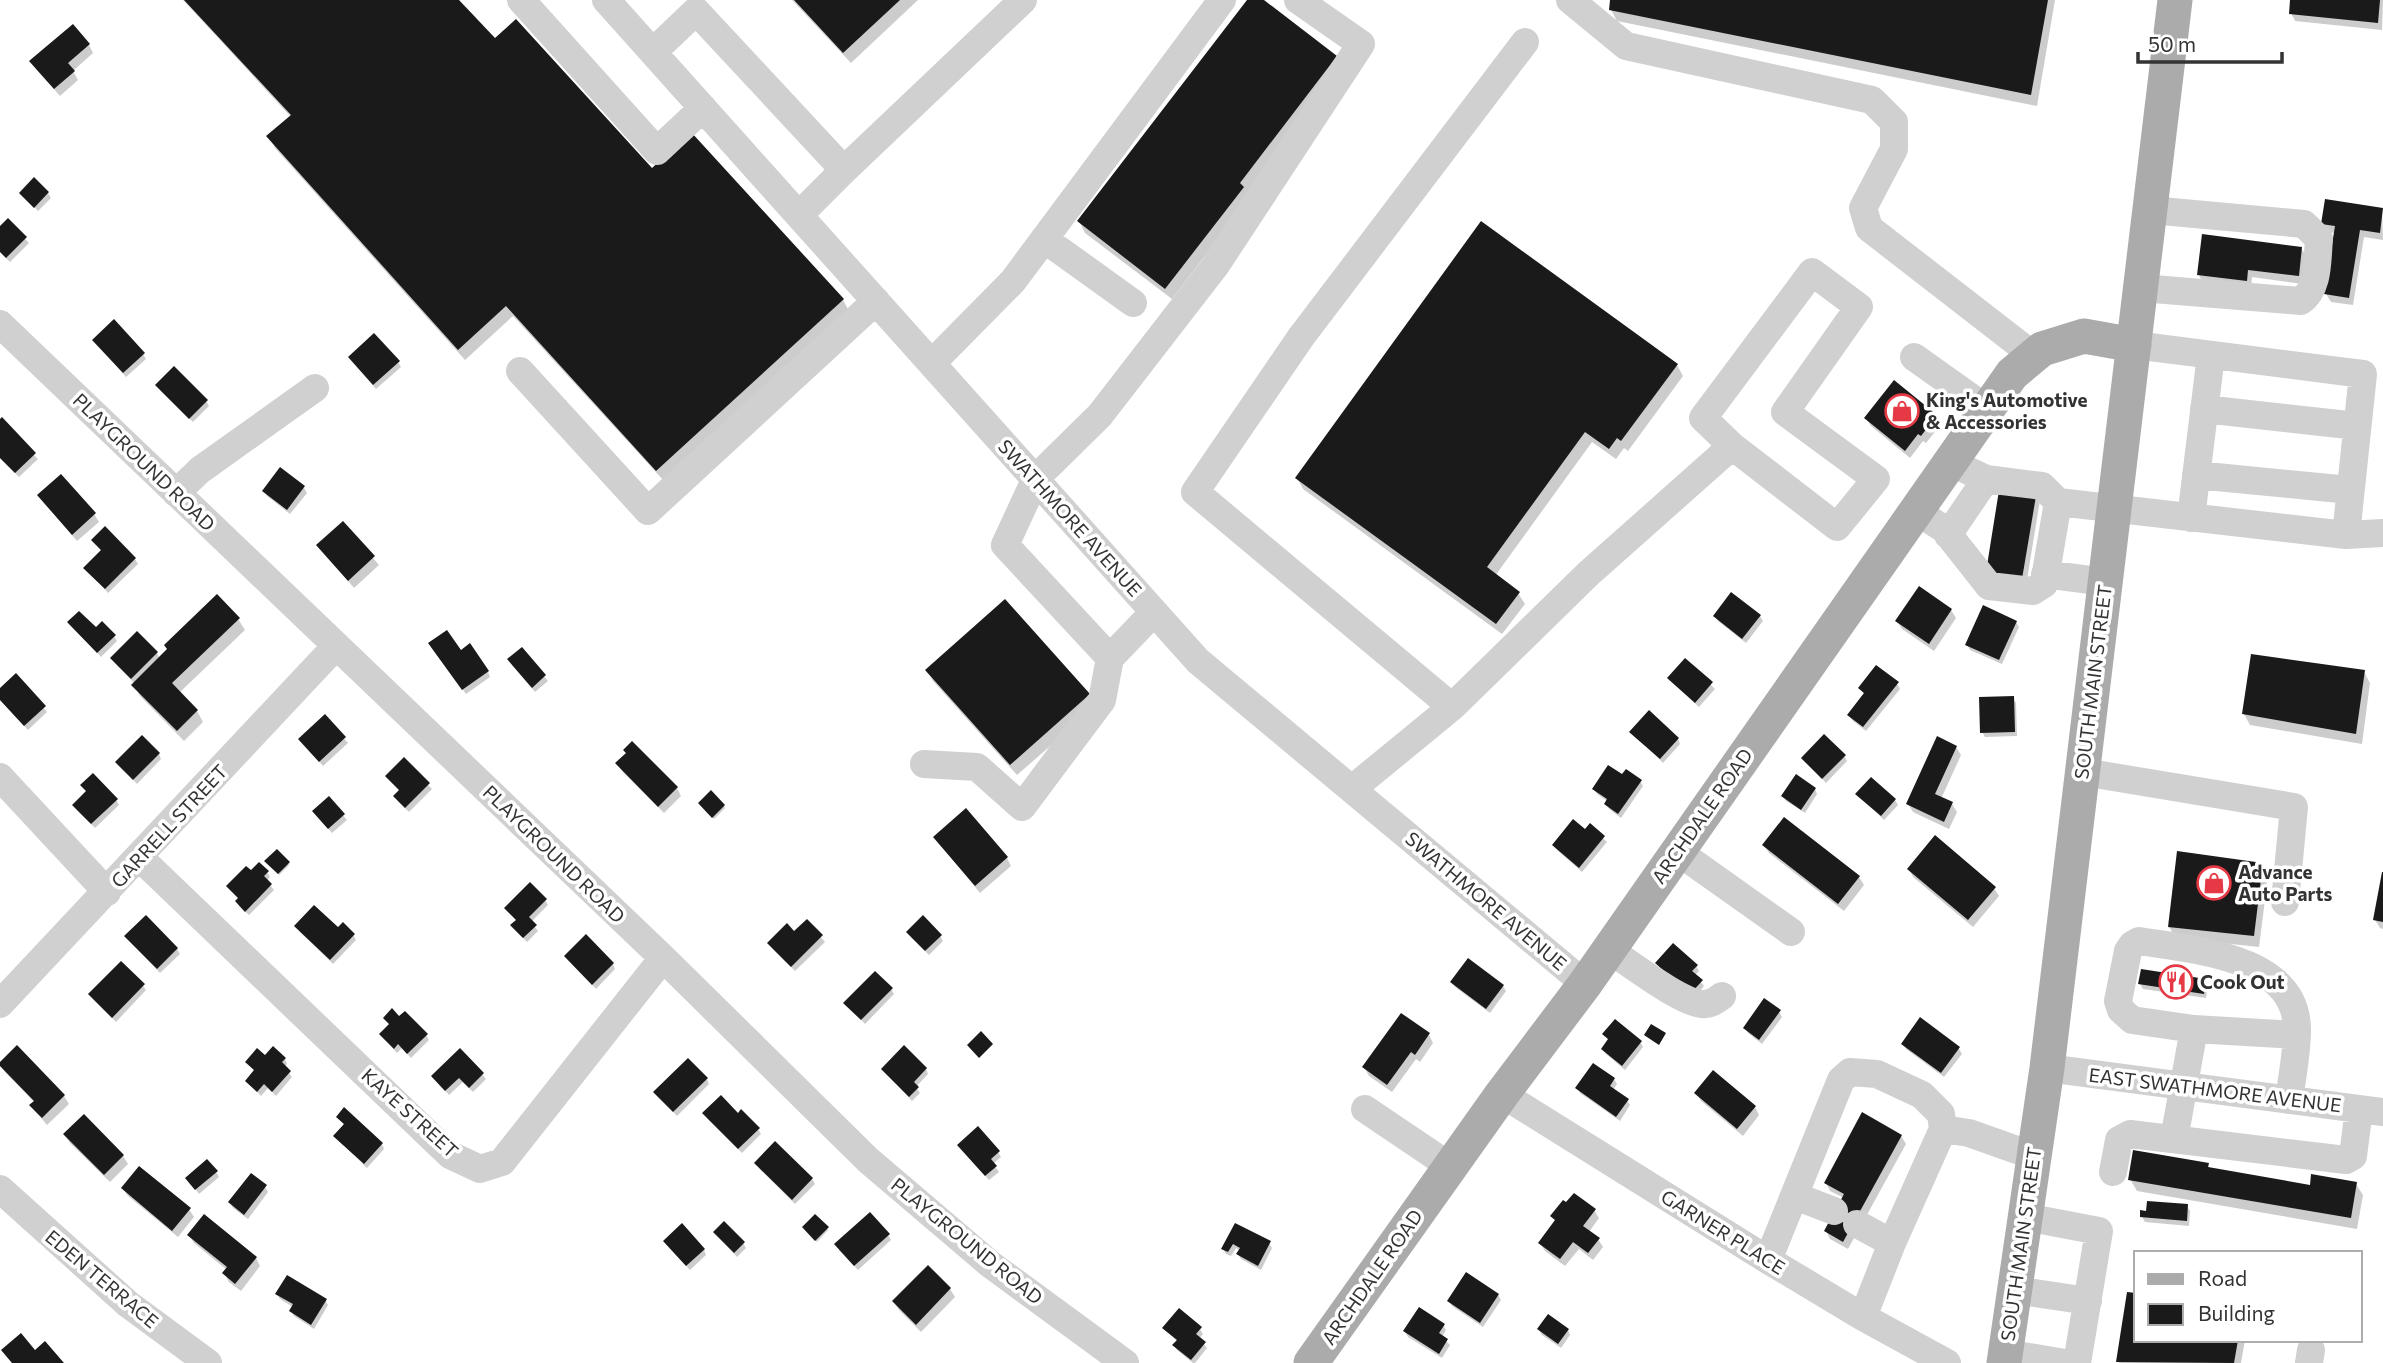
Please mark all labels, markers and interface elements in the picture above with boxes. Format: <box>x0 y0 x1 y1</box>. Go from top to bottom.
scale bar <box>2138 21 2282 65</box>
text: 50 m <box>2148 31 2196 56</box>
street label: PLAYGROUND ROAD <box>69 388 220 535</box>
place label: King's Automotive & Accessories <box>1926 388 2087 433</box>
shop icon: King's Automotive & Accessories <box>1883 392 1921 430</box>
street label: SWATHMORE AVENUE <box>994 434 1147 601</box>
street label: SOUTH MAIN STREET <box>2069 583 2116 780</box>
street label: ARCHDALE ROAD <box>1646 744 1757 888</box>
street label: GARRELL STREET <box>106 759 232 892</box>
street label: PLAYGROUND ROAD <box>479 780 630 927</box>
street label: SWATHMORE AVENUE <box>1401 827 1572 975</box>
place label: Advance Auto Parts <box>2238 860 2332 905</box>
shop icon: Advance Auto Parts <box>2195 864 2233 902</box>
restaurant icon: Cook Out <box>2157 963 2195 1001</box>
place label: Cook Out <box>2200 970 2285 993</box>
street label: KAYE STREET <box>357 1063 463 1162</box>
street label: EAST SWATHMORE AVENUE <box>2087 1063 2343 1116</box>
street label: SOUTH MAIN STREET <box>1995 1145 2046 1342</box>
street label: PLAYGROUND ROAD <box>887 1172 1048 1309</box>
street label: GARNER PLACE <box>1657 1184 1789 1279</box>
street label: ARCHDALE ROAD <box>1316 1205 1427 1349</box>
street label: EDEN TERRACE <box>41 1225 163 1333</box>
legend <box>2134 1251 2362 1342</box>
text: Road <box>2198 1265 2247 1290</box>
text: Building <box>2198 1300 2275 1325</box>

